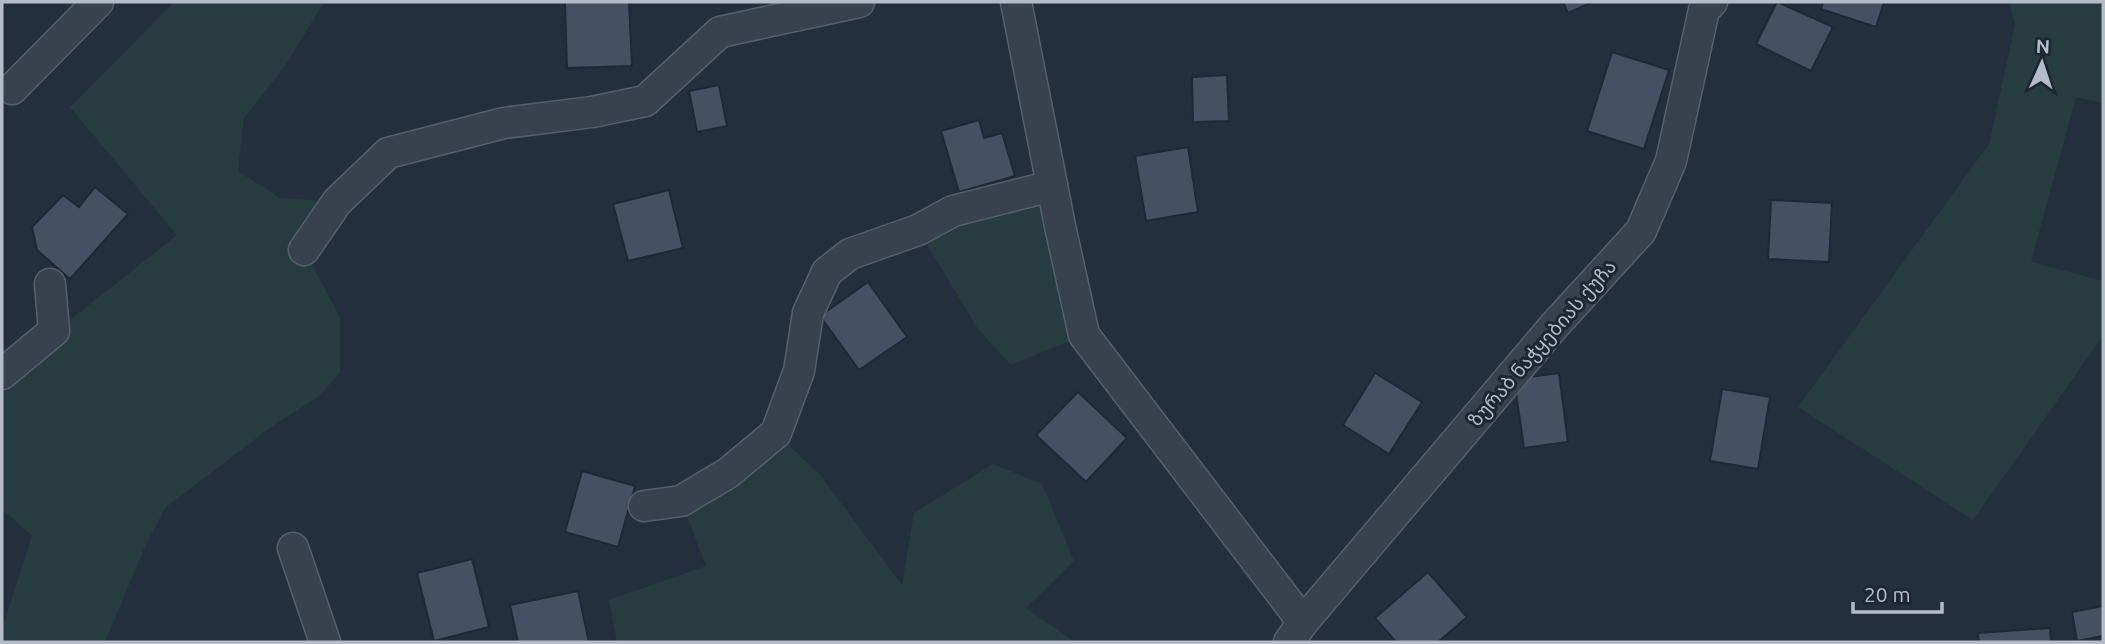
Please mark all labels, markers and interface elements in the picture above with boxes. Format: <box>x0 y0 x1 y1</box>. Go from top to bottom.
north arrow <box>2007 28 2077 98</box>
text: N <box>2035 35 2051 57</box>
street label: ზურაბ ნაჭყებიას ქუჩა <box>1464 255 1621 431</box>
scale bar <box>1853 570 1942 614</box>
text: 20 m <box>1864 582 1911 606</box>

